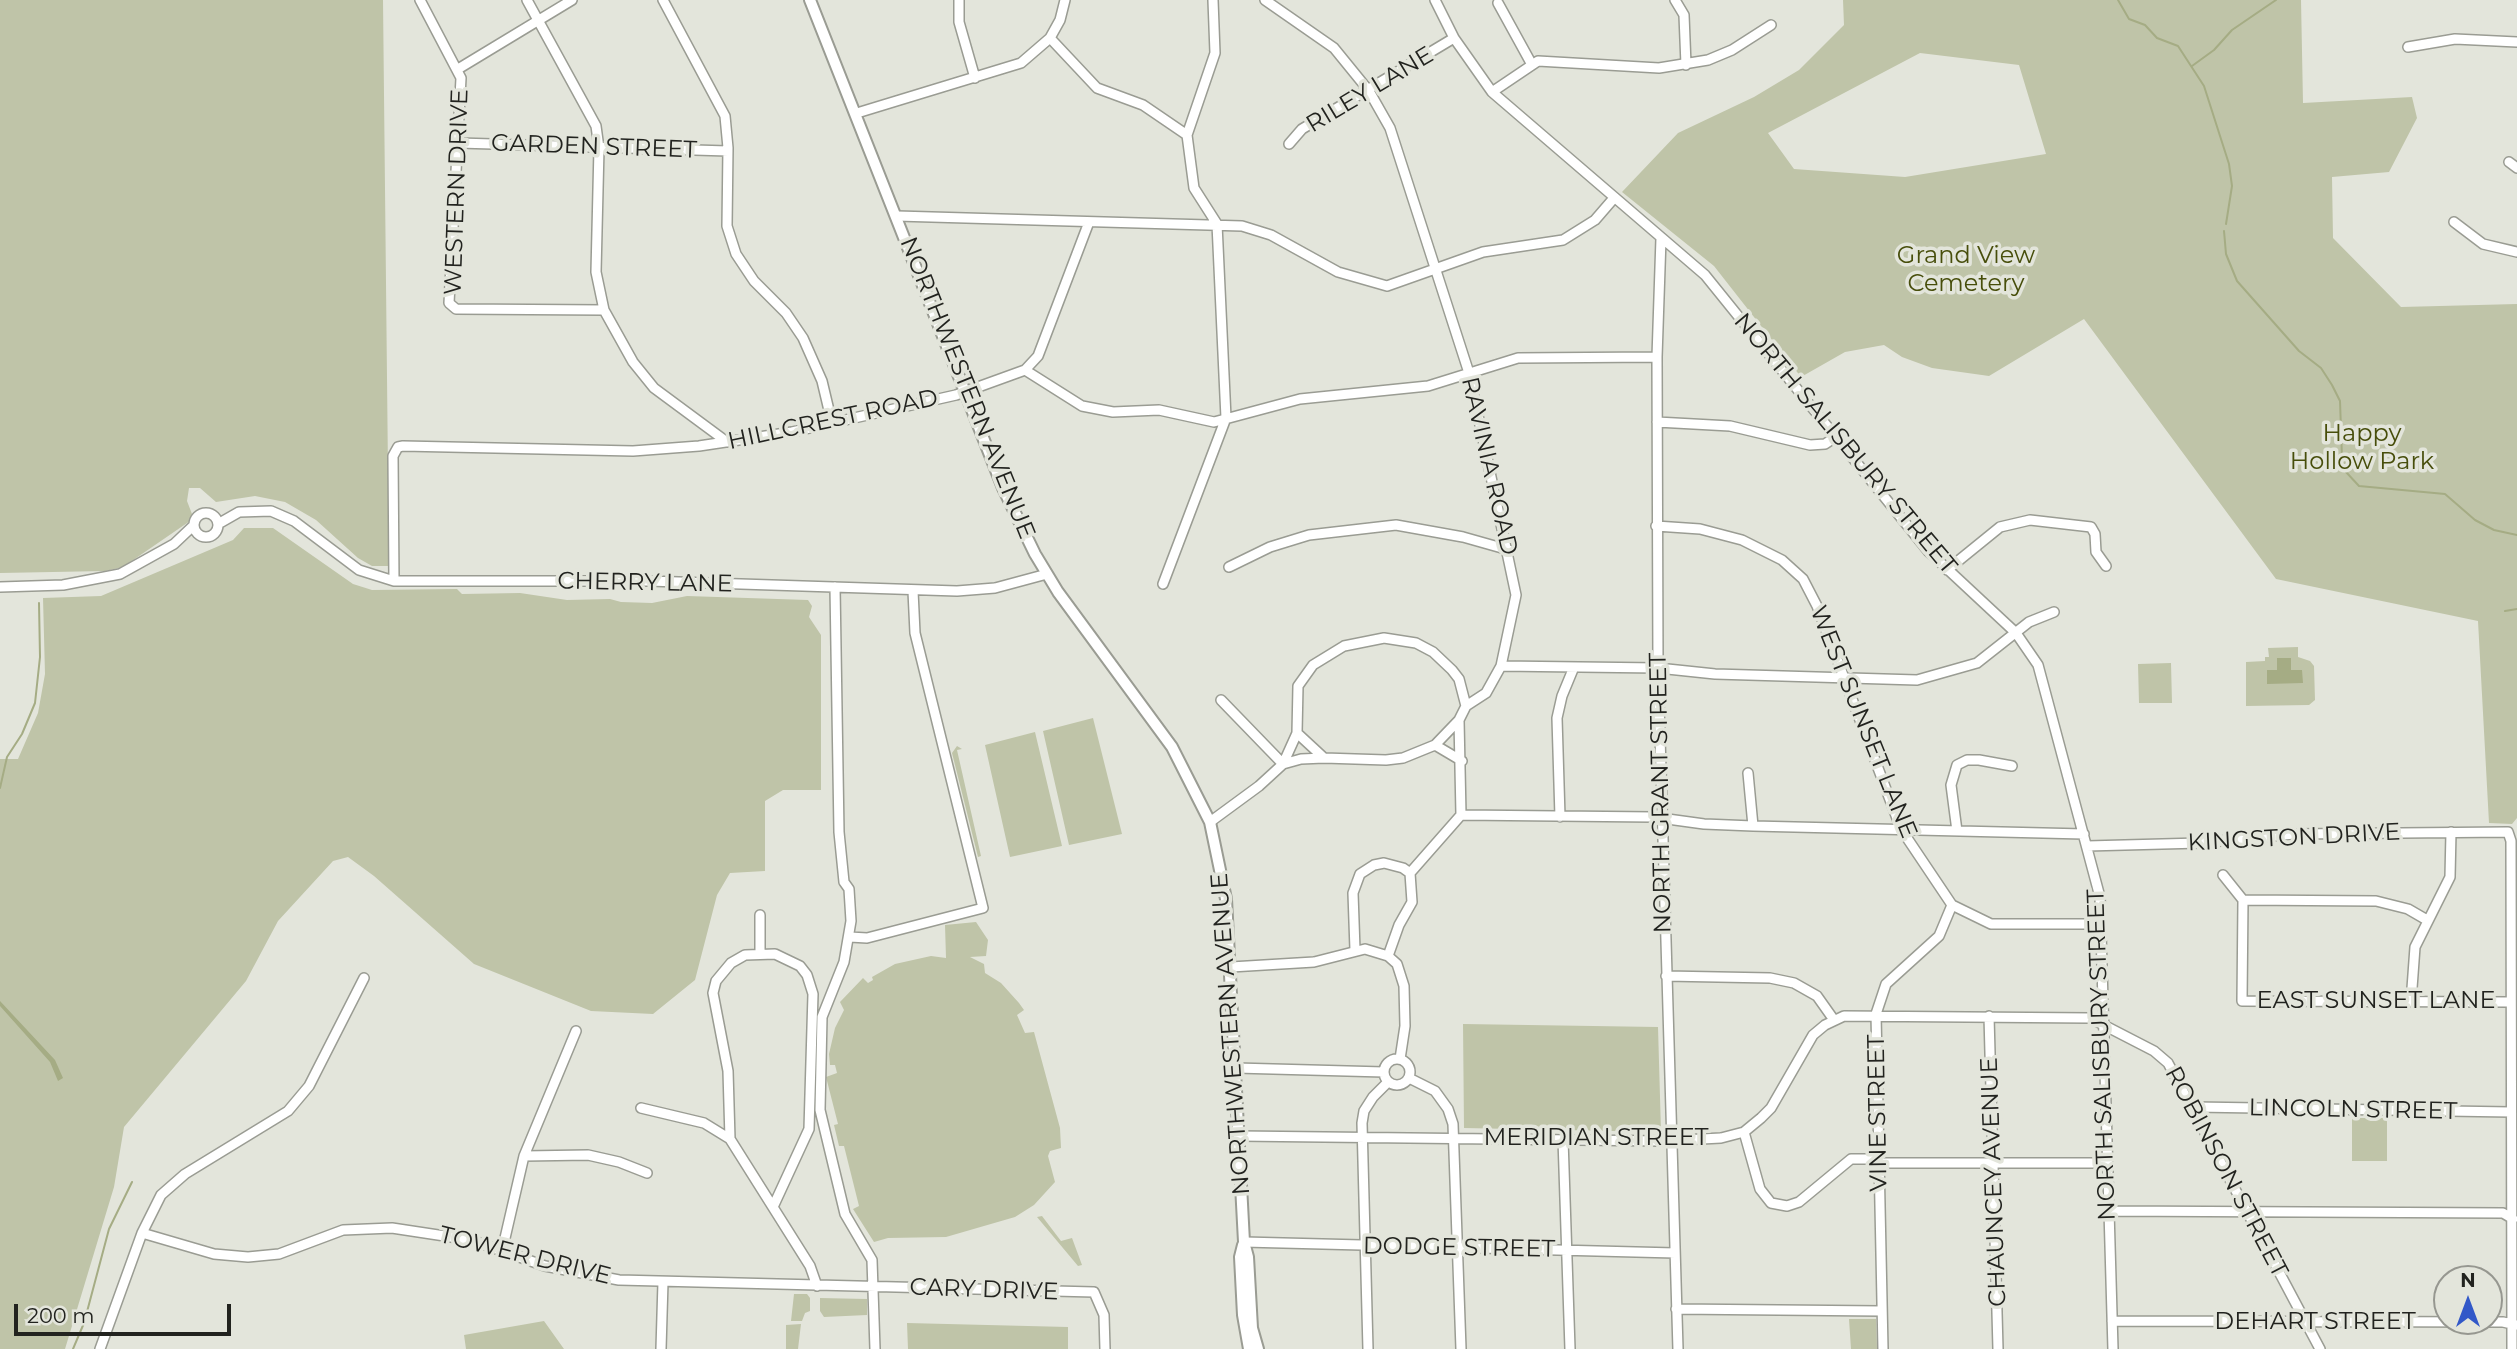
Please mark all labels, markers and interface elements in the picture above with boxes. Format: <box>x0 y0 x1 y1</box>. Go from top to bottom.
street label: RILEY LANE <box>1301 41 1439 139</box>
street label: WESTERN DRIVE <box>439 88 475 296</box>
street label: GARDEN STREET <box>490 129 698 165</box>
street label: NORTHWESTERN AVENUE <box>893 233 1041 543</box>
park label: Grand View Cemetery <box>1897 242 2035 298</box>
street label: NORTH SALISBURY STREET <box>1727 308 1963 580</box>
street label: RAVINIA ROAD <box>1455 374 1523 558</box>
street label: HILLCREST ROAD <box>725 384 941 456</box>
park label: Happy Hollow Park <box>2290 420 2434 476</box>
street label: CHERRY LANE <box>557 567 733 599</box>
street label: WEST SUNSET LANE <box>1803 602 1923 842</box>
street label: NORTH GRANT STREET <box>1644 652 1678 934</box>
street label: KINGSTON DRIVE <box>2187 818 2401 858</box>
street label: NORTHWESTERN AVENUE <box>1205 872 1257 1196</box>
street label: NORTH SALISBURY STREET <box>2082 889 2122 1221</box>
street label: EAST SUNSET LANE <box>2257 987 2495 1015</box>
street label: VINE STREET <box>1862 1034 1894 1192</box>
street label: CHAUNCEY AVENUE <box>1975 1057 2013 1307</box>
street label: ROBINSON STREET <box>2158 1062 2294 1282</box>
street label: LINCOLN STREET <box>2248 1094 2458 1126</box>
street label: MERIDIAN STREET <box>1483 1124 1709 1152</box>
street label: TOWER DRIVE <box>436 1221 614 1291</box>
street label: DODGE STREET <box>1363 1232 1555 1264</box>
north arrow <box>2433 1265 2503 1335</box>
text: N <box>2460 1269 2476 1292</box>
street label: CARY DRIVE <box>909 1273 1059 1307</box>
scale bar <box>18 1290 234 1334</box>
text: 200 m <box>27 1303 94 1328</box>
street label: DEHART STREET <box>2214 1308 2416 1336</box>

